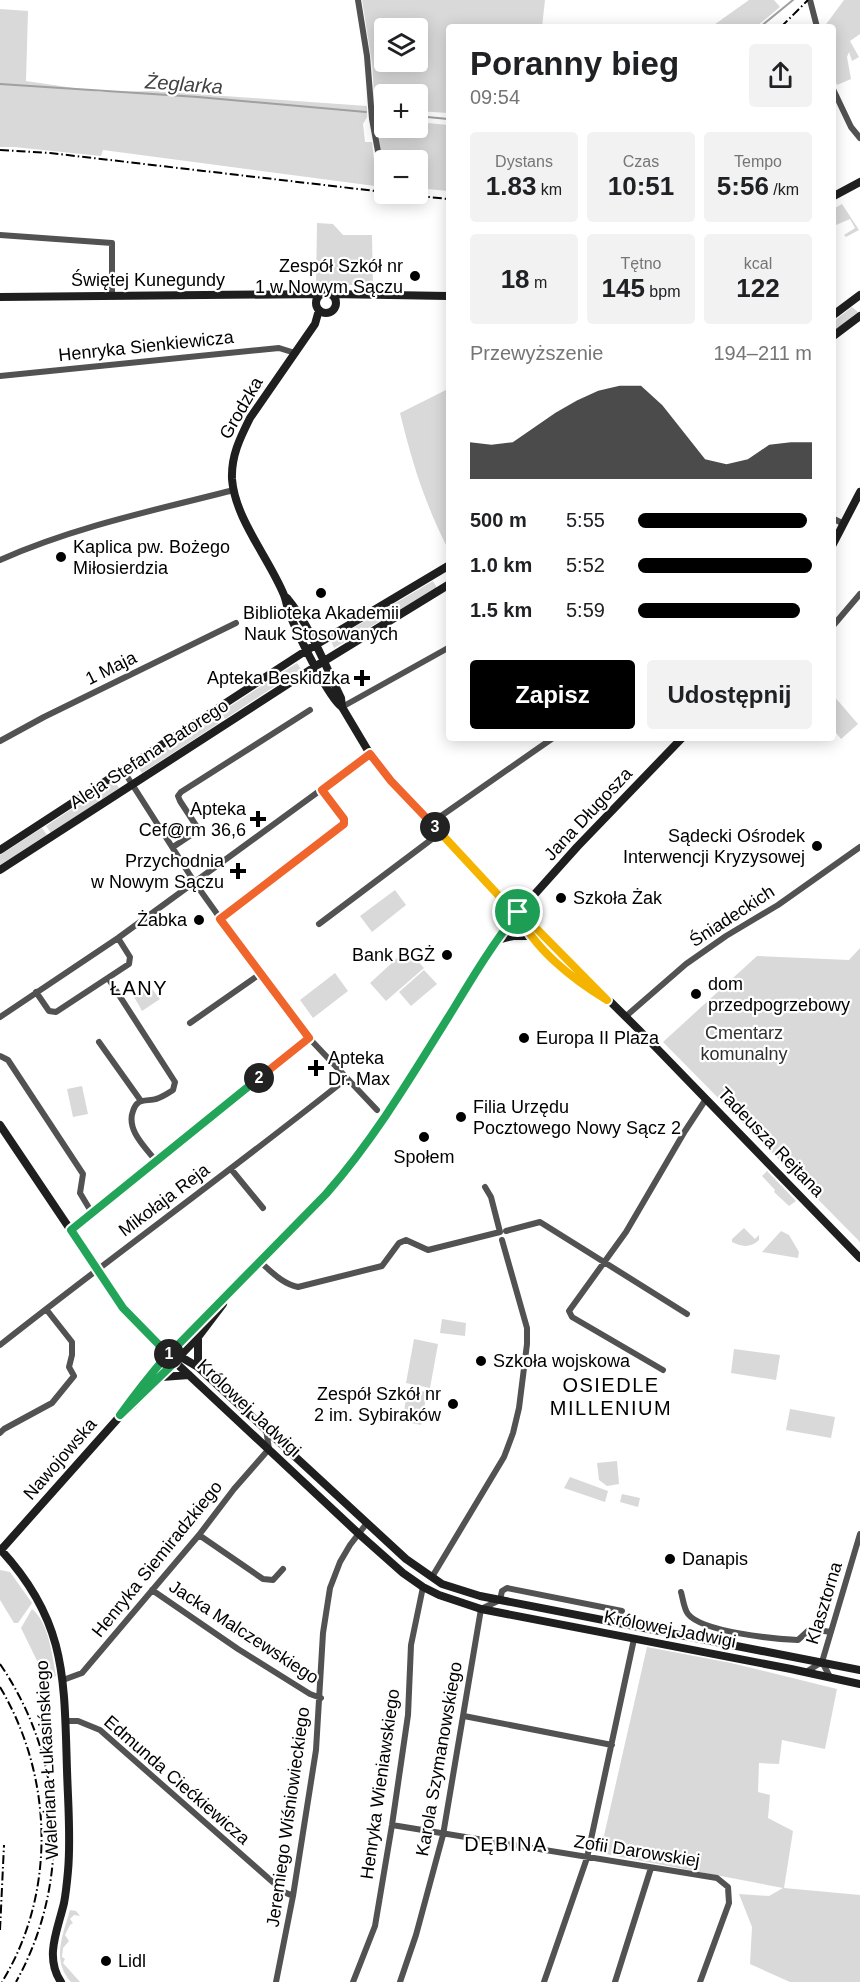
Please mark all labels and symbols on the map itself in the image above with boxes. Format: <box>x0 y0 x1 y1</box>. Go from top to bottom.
water label: Żeglarka <box>143 70 224 98</box>
place label: Zespół Szkół nr 1 w Nowym Sączu <box>255 256 403 297</box>
street label: Świętej Kunegundy <box>71 269 225 290</box>
marker: Zespół Szkół nr 1 w Nowym Sączu <box>408 269 422 283</box>
street label: Henryka Sienkiewicza <box>57 327 236 365</box>
street label: Grodzka <box>215 373 267 442</box>
place label: Kaplica pw. Bożego Miłosierdzia <box>73 537 230 578</box>
marker: Kaplica pw. Bożego Miłosierdzia <box>54 550 68 564</box>
marker: Biblioteka Akademii Nauk Stosowanych <box>314 586 328 600</box>
place label: Biblioteka Akademii Nauk Stosowanych <box>243 603 399 644</box>
street label: 1 Maja <box>82 647 141 689</box>
place label: Apteka Beskidzka <box>207 668 351 688</box>
marker: Apteka Beskidzka <box>355 671 369 685</box>
street label: Aleja Stefana Batorego <box>66 695 232 813</box>
street label: Jana Długosza <box>540 763 637 864</box>
place label: Apteka Cef@rm 36,6 <box>139 799 247 840</box>
marker: Apteka Cef@rm 36,6 <box>251 812 265 826</box>
pin: 3 <box>420 812 450 842</box>
place label: Sądecki Ośrodek Interwencji Kryzysowej <box>623 826 806 867</box>
marker: Sądecki Ośrodek Interwencji Kryzysowej <box>810 839 824 853</box>
place label: Przychodnia w Nowym Sączu <box>90 851 225 892</box>
marker: Przychodnia w Nowym Sączu <box>229 862 247 880</box>
street label: Śniadeckich <box>685 880 778 951</box>
pin <box>492 886 543 937</box>
place label: Szkoła Żak <box>573 888 663 908</box>
marker: Szkoła Żak <box>554 891 568 905</box>
place label: Żabka <box>137 910 188 930</box>
marker: Żabka <box>192 913 206 927</box>
place label: Bank BGŻ <box>352 945 435 965</box>
marker: Bank BGŻ <box>440 948 454 962</box>
place label: dom przedpogrzebowy <box>708 974 850 1015</box>
district label: ŁANY <box>110 977 168 999</box>
marker: dom przedpogrzebowy <box>689 987 703 1001</box>
park label: Cmentarz komunalny <box>700 1023 788 1064</box>
place label: Europa II Plaza <box>536 1028 660 1048</box>
marker: Europa II Plaza <box>517 1031 531 1045</box>
place label: Apteka Dr. Max <box>328 1048 390 1089</box>
marker: Apteka Dr. Max <box>309 1061 323 1075</box>
pin: 2 <box>244 1063 274 1093</box>
street label: Tadeusza Rejtana <box>714 1083 829 1201</box>
place label: Filia Urzędu Pocztowego Nowy Sącz 2 <box>473 1097 681 1138</box>
marker: Filia Urzędu Pocztowego Nowy Sącz 2 <box>454 1110 468 1124</box>
marker: Społem <box>417 1130 431 1144</box>
place label: Społem <box>393 1147 455 1167</box>
street label: Mikołaja Reja <box>115 1159 214 1240</box>
pin: 1 <box>154 1339 184 1369</box>
place label: Szkoła wojskowa <box>493 1351 631 1371</box>
marker: Szkoła wojskowa <box>474 1354 488 1368</box>
street label: Królowej Jadwigi <box>193 1355 305 1461</box>
district label: OSIEDLE MILLENIUM <box>550 1374 672 1419</box>
place label: Zespół Szkół nr 2 im. Sybiraków <box>314 1384 442 1425</box>
marker: Zespół Szkół nr 2 im. Sybiraków <box>446 1397 460 1411</box>
street label: Nawojowska <box>19 1414 101 1504</box>
street label: Henryka Siemiradzkiego <box>88 1477 226 1641</box>
place label: Danapis <box>682 1549 748 1569</box>
marker: Danapis <box>663 1552 677 1566</box>
street label: Klasztorna <box>802 1558 846 1647</box>
street label: Jacka Malczewskiego <box>166 1576 322 1688</box>
street label: Królowej Jadwigi <box>602 1606 738 1652</box>
street label: Waleriana Łukasińskiego <box>32 1660 62 1860</box>
street label: Karola Szymanowskiego <box>412 1660 466 1858</box>
street label: Henryka Wieniawskiego <box>357 1688 403 1880</box>
street label: Jeremiego Wiśniowieckiego <box>263 1706 313 1928</box>
street label: Edmunda Ciećkiewicza <box>100 1711 255 1849</box>
street label: Zofii Darowskiej <box>573 1831 701 1871</box>
district label: DĘBINA <box>464 1833 548 1855</box>
place label: Lidl <box>118 1951 146 1971</box>
marker: Lidl <box>99 1954 113 1968</box>

